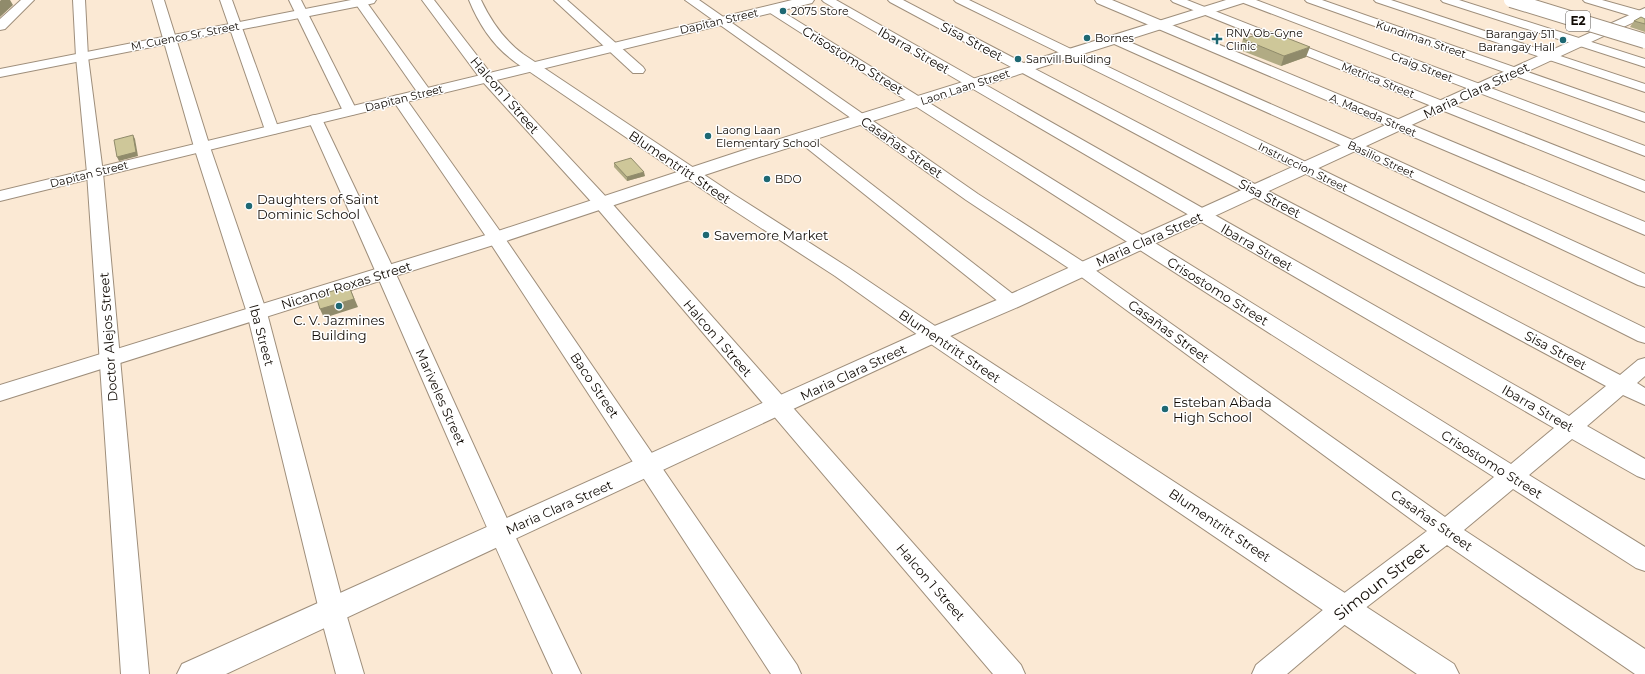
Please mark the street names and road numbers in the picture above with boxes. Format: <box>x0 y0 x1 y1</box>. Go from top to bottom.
street label: Dapitan Street <box>678 5 760 37</box>
road number: E2 <box>1566 11 1590 31</box>
street label: Kundiman Street <box>1374 17 1469 61</box>
street label: Sisa Street <box>938 18 1006 64</box>
street label: M. Cuenco Sr. Street <box>130 19 241 53</box>
street label: Crisostomo Street <box>799 22 907 98</box>
street label: Ibarra Street <box>875 23 953 77</box>
street label: Craig Street <box>1389 49 1455 85</box>
street label: Halcon 1 Street <box>467 53 543 137</box>
street label: Maria Clara Street <box>1420 58 1532 122</box>
street label: Metrica Street <box>1339 59 1417 101</box>
street label: Laon Laan Street <box>919 66 1012 108</box>
street label: Dapitan Street <box>363 81 445 114</box>
street label: A. Maceda Street <box>1327 90 1419 140</box>
street label: Casañas Street <box>858 113 946 181</box>
street label: Blumentritt Street <box>626 127 734 207</box>
street label: Basilio Street <box>1345 137 1417 181</box>
street label: Instruccion Street <box>1256 139 1351 195</box>
street label: Dapitan Street <box>48 157 130 190</box>
street label: Sisa Street <box>1236 175 1304 221</box>
street label: Maria Clara Street <box>1093 208 1205 270</box>
street label: Ibarra Street <box>1218 220 1296 274</box>
street label: Crisostomo Street <box>1164 253 1272 329</box>
street label: Nicanor Roxas Street <box>279 258 413 312</box>
street label: Doctor Alejos Street <box>96 272 120 402</box>
street label: Halcon 1 Street <box>680 296 756 380</box>
street label: Casañas Street <box>1125 296 1213 366</box>
street label: Iba Street <box>246 302 278 368</box>
street label: Blumentritt Street <box>896 306 1004 386</box>
street label: Sisa Street <box>1522 327 1590 373</box>
street label: Maria Clara Street <box>797 340 909 404</box>
street label: Mariveles Street <box>413 346 469 448</box>
street label: Baco Street <box>567 349 623 421</box>
street label: Ibarra Street <box>1499 381 1577 435</box>
street label: Crisostomo Street <box>1438 426 1546 502</box>
street label: Maria Clara Street <box>503 476 615 538</box>
street label: Blumentritt Street <box>1166 485 1274 565</box>
street label: Casañas Street <box>1388 486 1476 554</box>
street label: Simoun Street <box>1330 538 1433 624</box>
street label: Halcon 1 Street <box>893 540 969 624</box>

